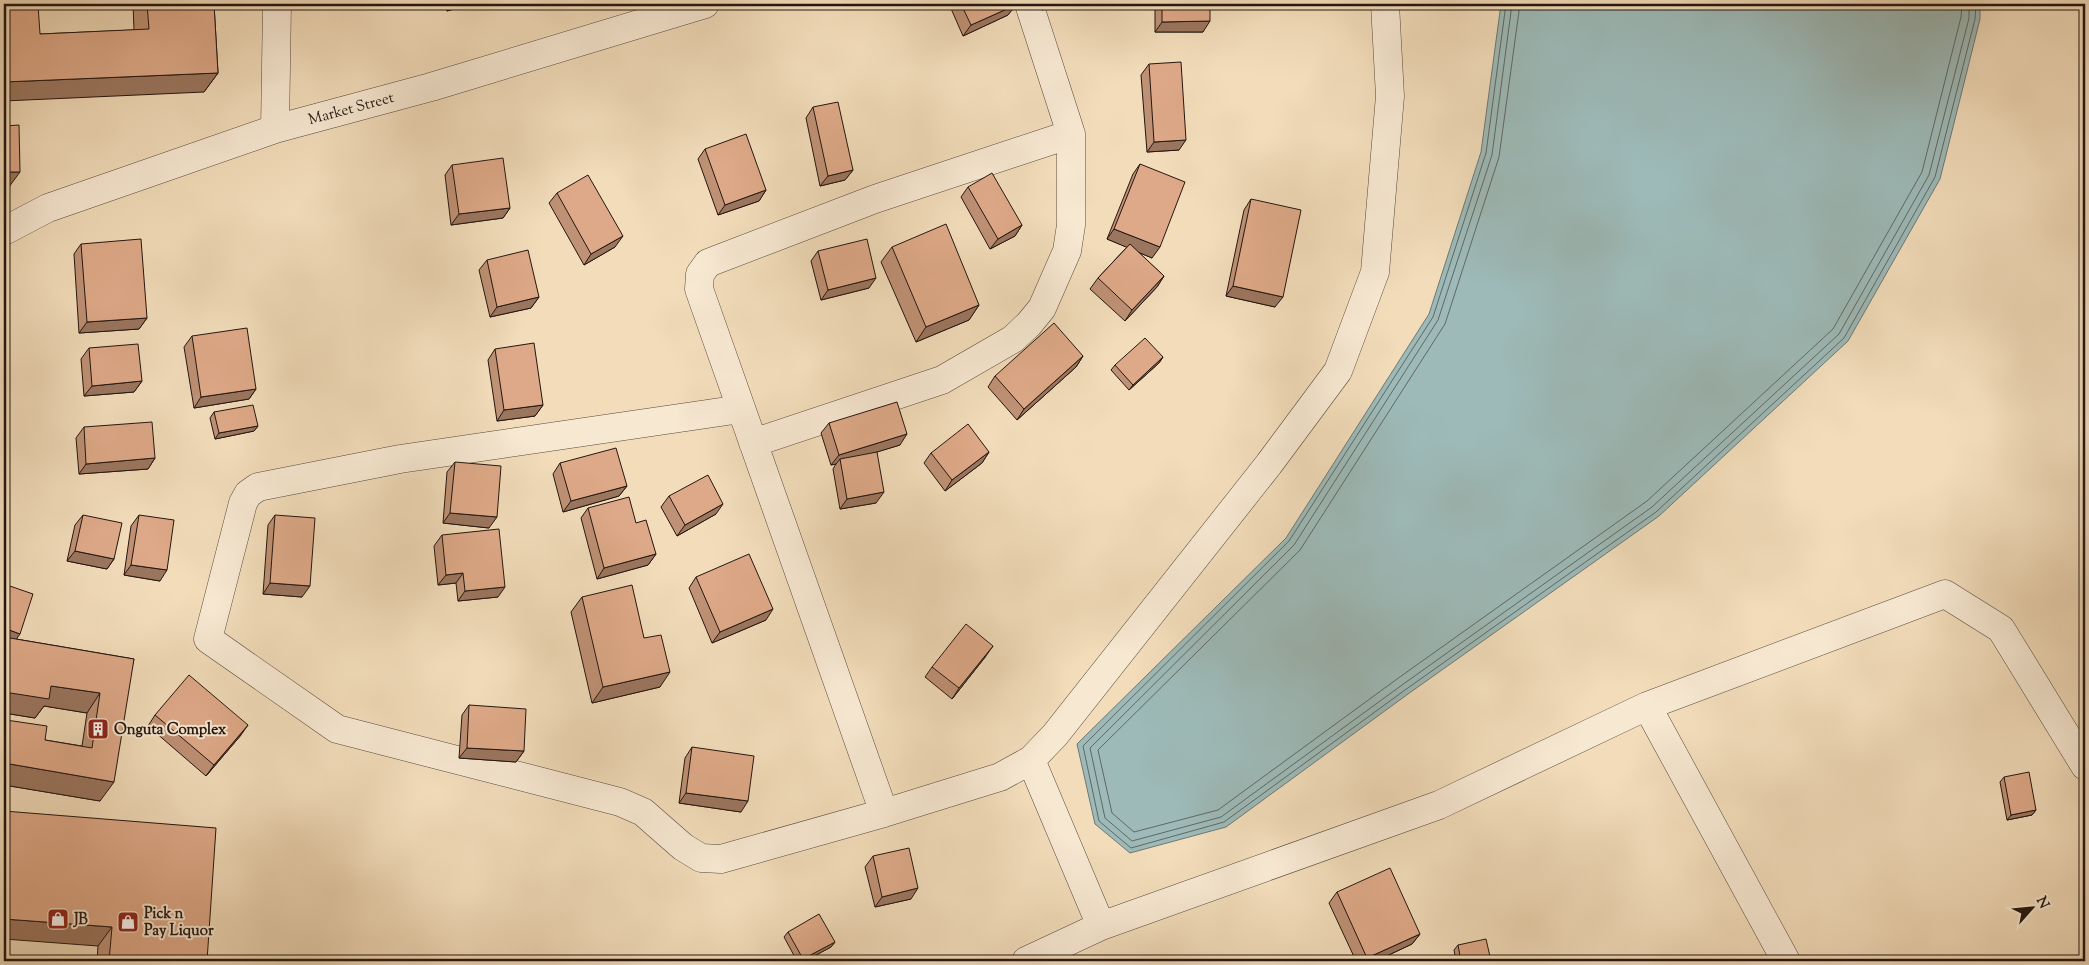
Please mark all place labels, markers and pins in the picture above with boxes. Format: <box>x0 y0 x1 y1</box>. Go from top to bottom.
building icon: Onguta Complex <box>86 717 110 741</box>
place label: Onguta Complex <box>114 720 227 741</box>
place label: Pick n Pay Liquor <box>144 904 214 942</box>
shop icon: JB <box>46 907 70 931</box>
place label: JB <box>73 910 88 931</box>
shop icon: Pick n Pay Liquor <box>116 910 140 934</box>

